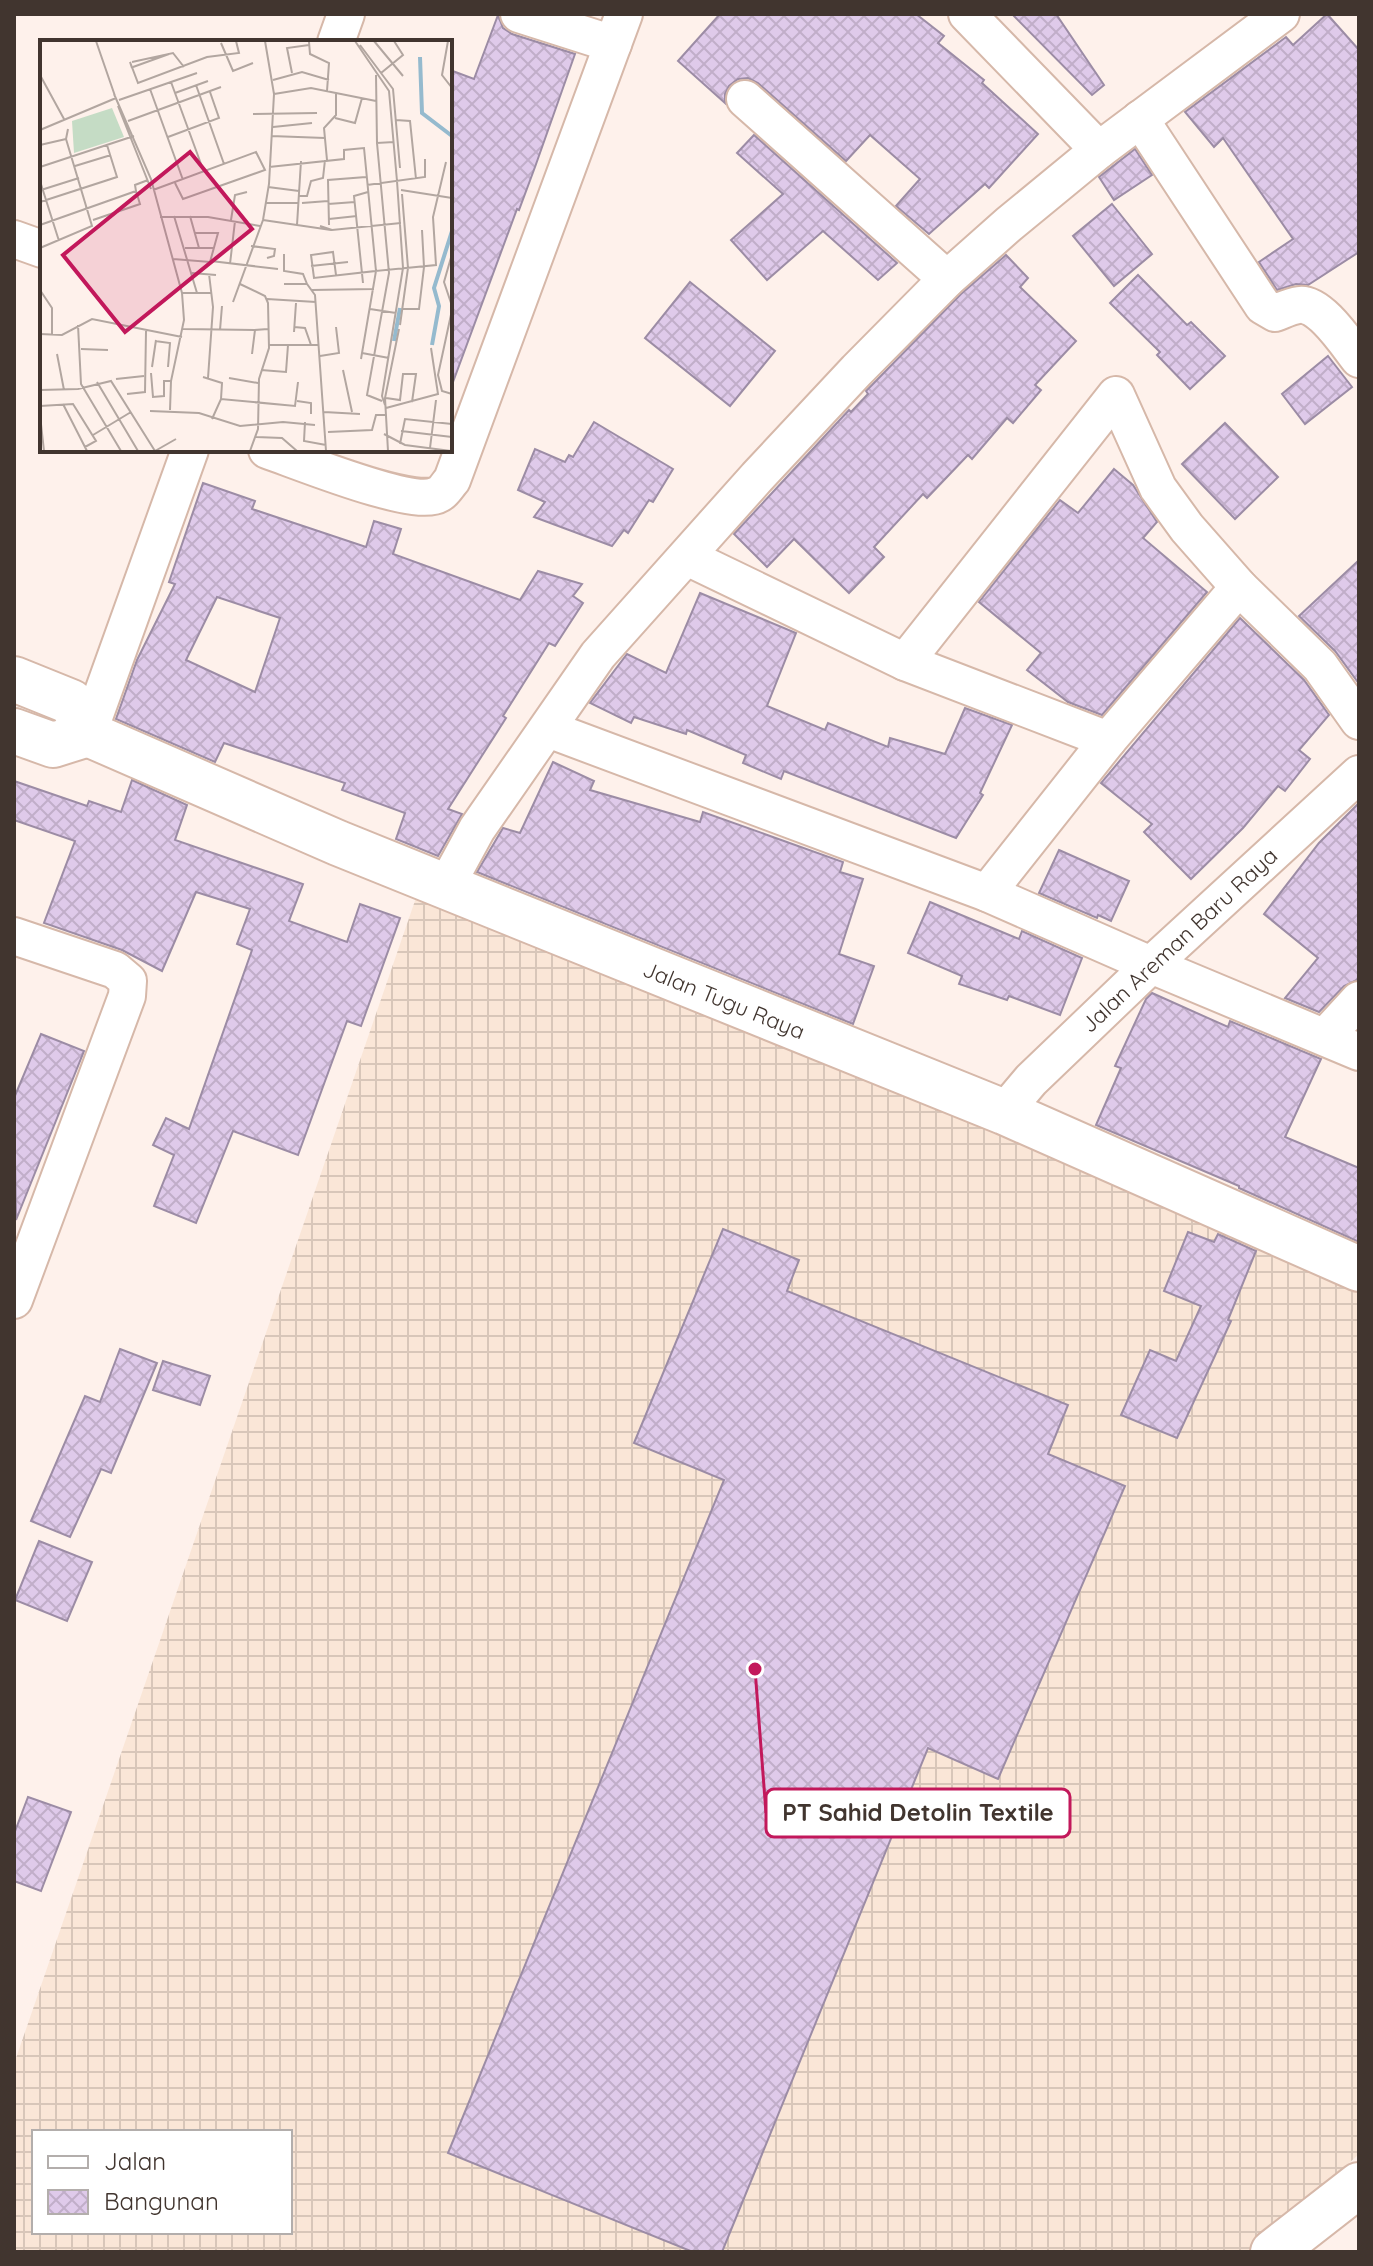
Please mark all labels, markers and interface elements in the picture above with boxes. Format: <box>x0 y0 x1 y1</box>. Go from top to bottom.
inset map <box>40 40 452 452</box>
street label: Jalan Areman Baru Raya <box>1075 842 1283 1038</box>
street label: Jalan Tugu Raya <box>639 955 809 1045</box>
callout: PT Sahid Detolin Textile <box>766 1789 1070 1837</box>
text: PT Sahid Detolin Textile <box>782 1797 1054 1827</box>
legend <box>32 2130 292 2234</box>
text: Jalan <box>104 2146 166 2176</box>
text: Bangunan <box>104 2186 219 2216</box>

